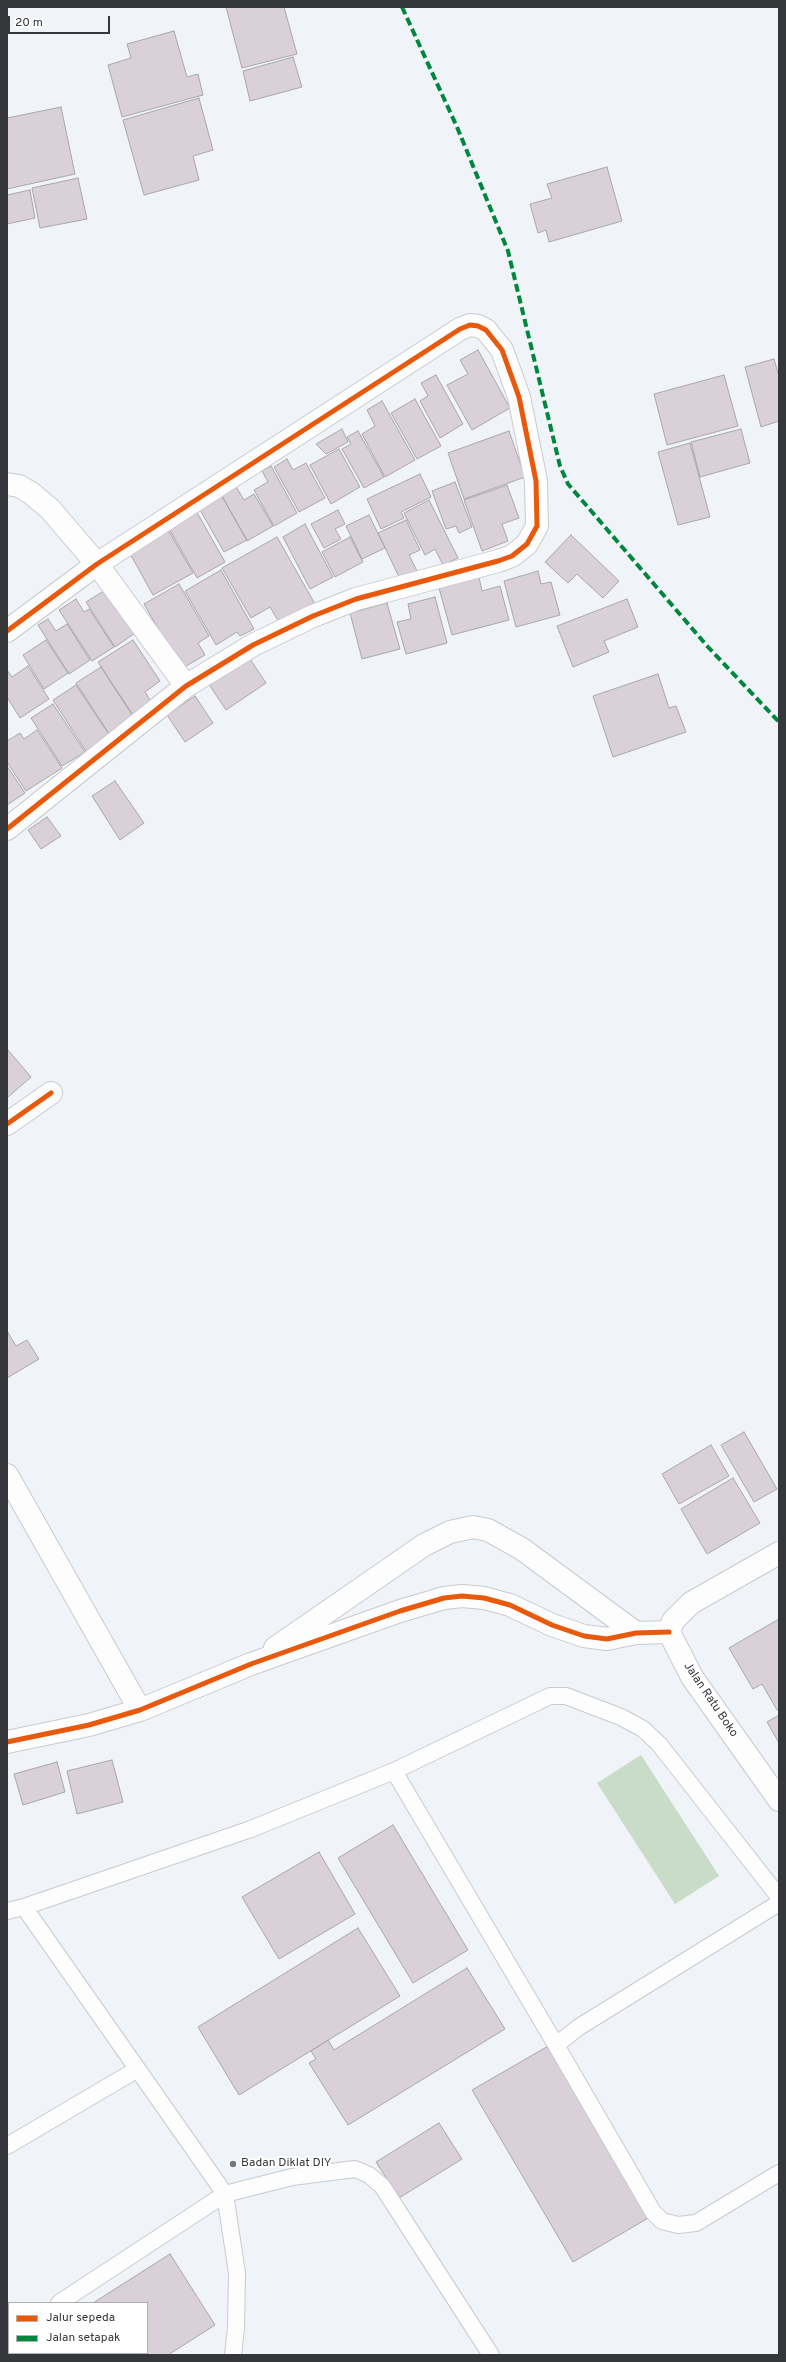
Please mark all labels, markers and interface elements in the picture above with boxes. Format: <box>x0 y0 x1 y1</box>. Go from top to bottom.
scale bar <box>10 8 112 34</box>
text: 20 m <box>15 15 43 31</box>
street label: Jalan Ratu Boko <box>680 1660 740 1740</box>
place label: Badan Diklat DIY <box>241 2157 331 2171</box>
marker: Badan Diklat DIY <box>228 2159 238 2169</box>
legend <box>8 2302 148 2354</box>
text: Jalur sepeda <box>46 2310 115 2326</box>
text: Jalan setapak <box>46 2330 120 2346</box>

